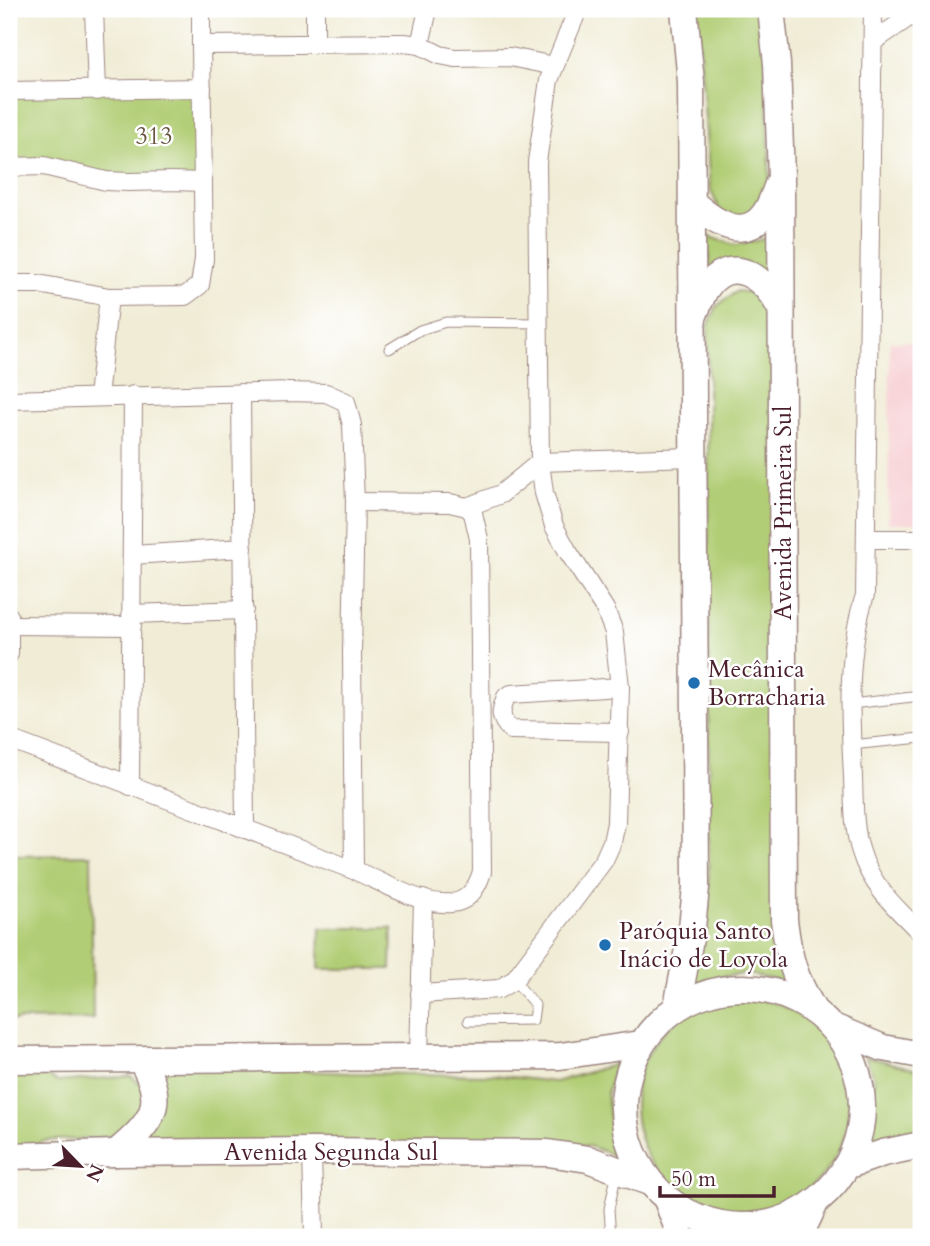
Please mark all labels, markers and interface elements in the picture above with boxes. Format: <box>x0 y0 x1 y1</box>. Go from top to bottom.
park label: 313 <box>136 120 172 153</box>
street label: Avenida Primeira Sul <box>767 406 800 620</box>
place label: Mecânica Borracharia <box>708 653 826 714</box>
marker: Mecânica Borracharia <box>686 675 702 691</box>
place label: Paróquia Santo Inácio de Loyola <box>619 915 789 976</box>
marker: Paróquia Santo Inácio de Loyola <box>597 937 613 953</box>
north arrow <box>46 1130 116 1200</box>
street label: Avenida Segunda Sul <box>224 1136 438 1169</box>
scale bar <box>660 1155 774 1199</box>
text: N <box>79 1160 110 1186</box>
text: 50 m <box>671 1165 716 1194</box>

